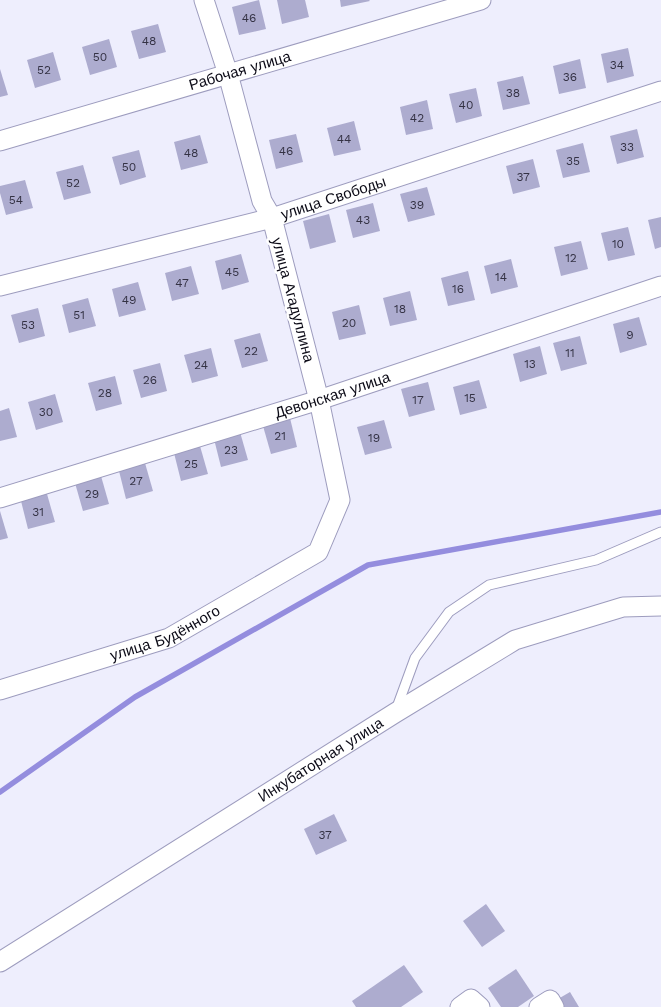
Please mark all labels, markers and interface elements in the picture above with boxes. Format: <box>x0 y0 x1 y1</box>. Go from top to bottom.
house number: 46 <box>242 11 256 25</box>
house number: 48 <box>142 34 156 48</box>
street label: Рабочая улица <box>187 47 294 94</box>
house number: 50 <box>93 50 107 64</box>
house number: 34 <box>610 58 624 72</box>
house number: 52 <box>37 63 51 77</box>
house number: 36 <box>563 70 577 84</box>
house number: 38 <box>506 86 520 100</box>
house number: 40 <box>459 98 473 112</box>
house number: 42 <box>410 111 424 125</box>
house number: 44 <box>337 132 351 146</box>
house number: 33 <box>620 140 634 154</box>
house number: 46 <box>279 144 293 158</box>
house number: 48 <box>184 146 198 160</box>
house number: 35 <box>566 154 580 168</box>
house number: 50 <box>122 160 136 174</box>
house number: 37 <box>516 170 530 184</box>
street label: улица Свободы <box>279 172 388 223</box>
house number: 52 <box>66 176 80 190</box>
house number: 54 <box>9 193 23 207</box>
house number: 39 <box>410 198 424 212</box>
house number: 43 <box>356 213 370 227</box>
street label: улица Агадуллина <box>268 236 318 365</box>
house number: 10 <box>612 237 624 251</box>
house number: 12 <box>565 251 577 265</box>
house number: 45 <box>225 265 239 279</box>
house number: 14 <box>495 270 507 284</box>
house number: 47 <box>175 276 189 290</box>
house number: 16 <box>452 282 464 296</box>
house number: 49 <box>122 293 136 307</box>
house number: 18 <box>394 302 406 316</box>
house number: 51 <box>73 308 85 322</box>
house number: 20 <box>342 316 356 330</box>
house number: 53 <box>21 318 35 332</box>
house number: 9 <box>626 328 634 342</box>
house number: 22 <box>244 344 258 358</box>
house number: 11 <box>565 346 575 360</box>
house number: 13 <box>524 357 536 371</box>
house number: 24 <box>194 358 208 372</box>
street label: Девонская улица <box>273 368 393 422</box>
house number: 26 <box>143 373 157 387</box>
house number: 28 <box>98 386 112 400</box>
house number: 15 <box>464 391 476 405</box>
house number: 17 <box>412 393 424 407</box>
house number: 30 <box>39 405 53 419</box>
house number: 21 <box>274 429 286 443</box>
house number: 19 <box>368 431 380 445</box>
house number: 23 <box>224 443 238 457</box>
house number: 25 <box>184 457 198 471</box>
house number: 27 <box>129 474 143 488</box>
house number: 29 <box>85 487 99 501</box>
house number: 31 <box>32 505 44 519</box>
street label: улица Будённого <box>108 602 223 665</box>
street label: Инкубаторная улица <box>255 713 387 806</box>
house number: 37 <box>318 828 332 842</box>

